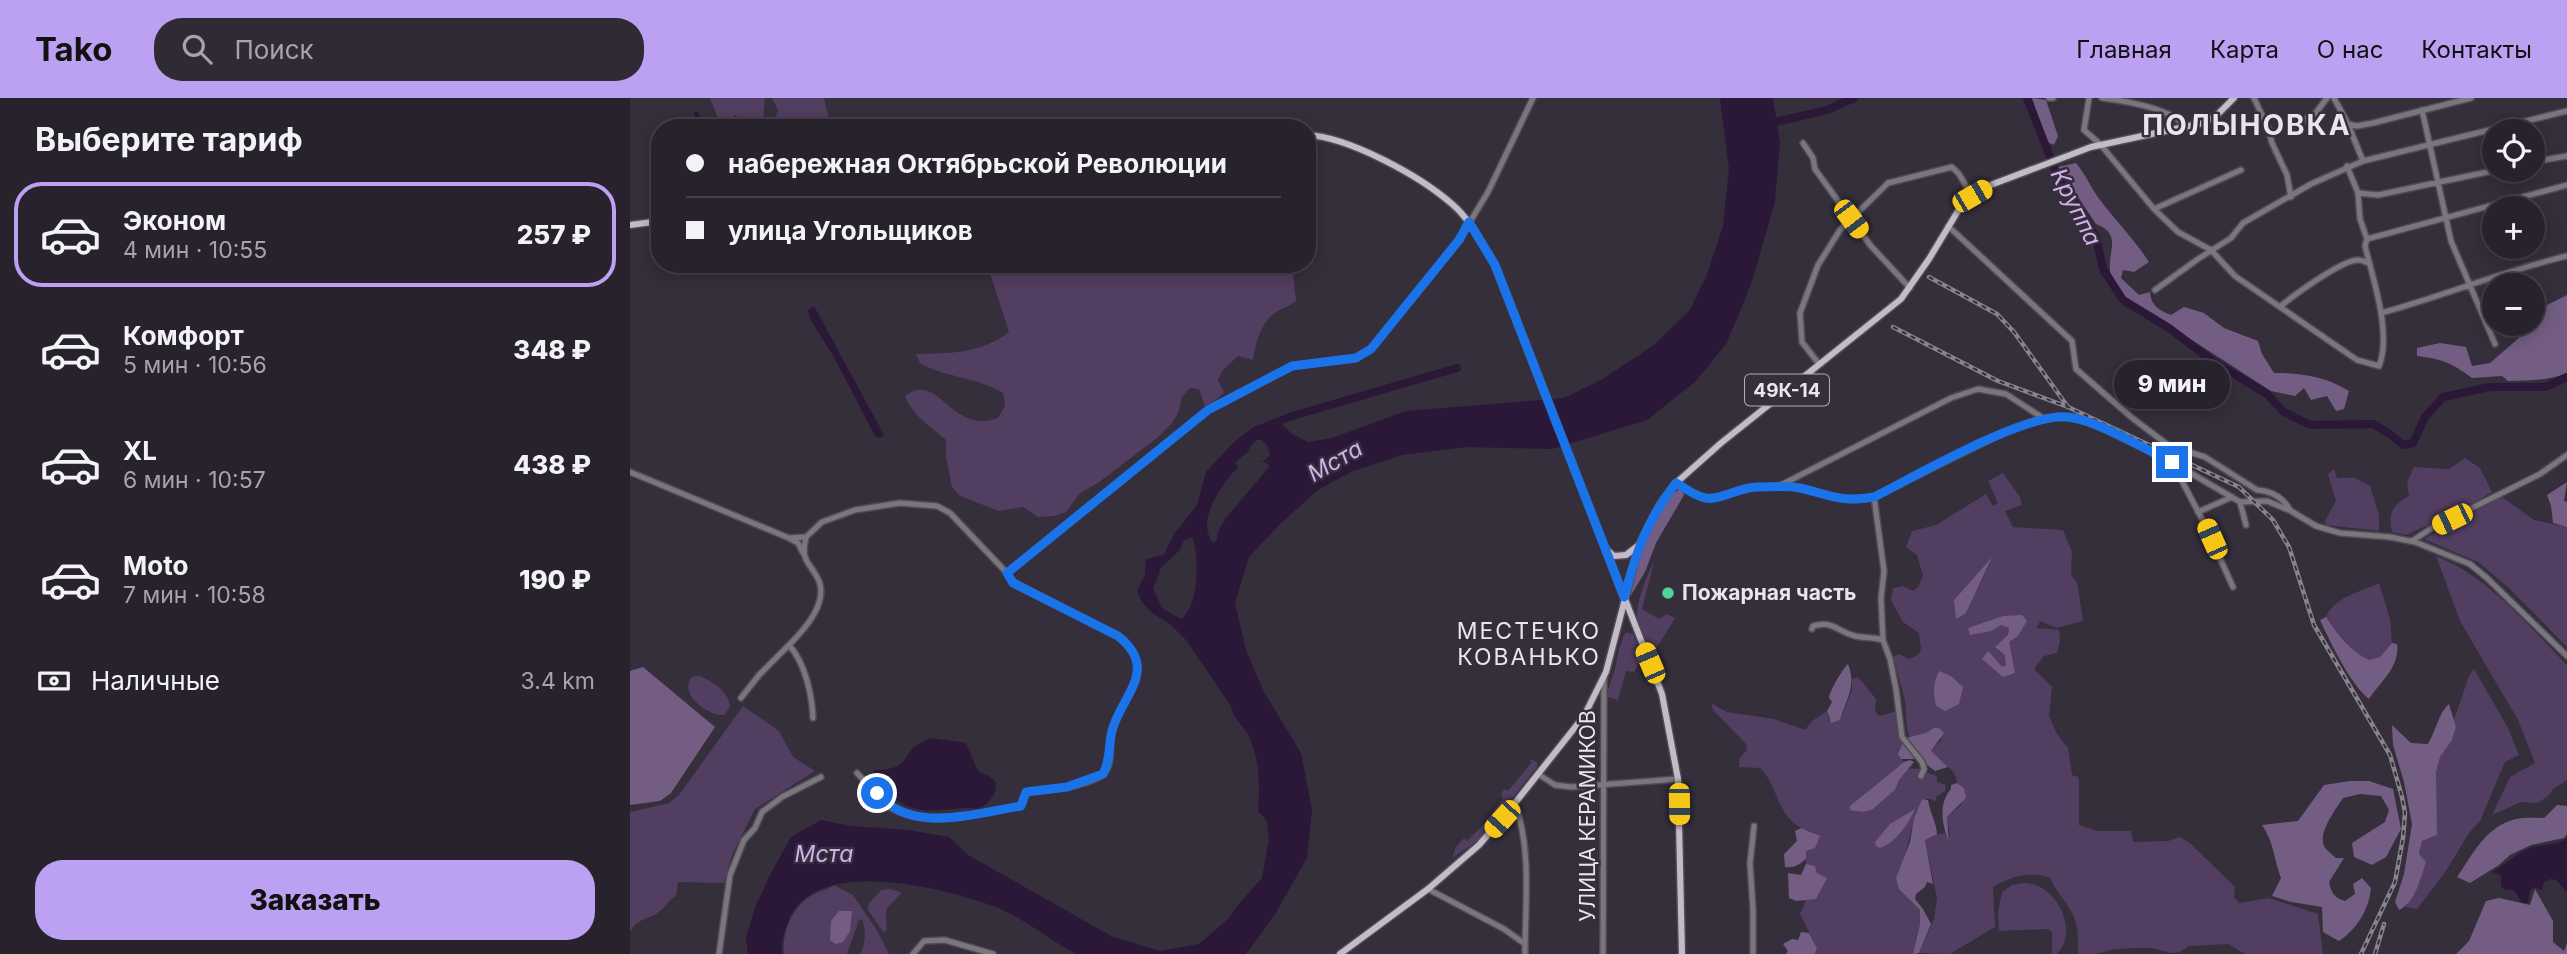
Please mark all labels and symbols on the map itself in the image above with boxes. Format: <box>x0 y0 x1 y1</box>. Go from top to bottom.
district label: ПОЛЫНОВКА <box>2142 108 2352 142</box>
water label: Круппа <box>2045 164 2107 250</box>
car <box>1949 176 1996 216</box>
car <box>1830 196 1873 242</box>
callout: 9 мин <box>2114 360 2230 410</box>
road number: 49К-14 <box>1745 374 1829 406</box>
water label: Мста <box>1303 434 1367 488</box>
route end <box>2156 446 2188 478</box>
car <box>2429 500 2476 538</box>
car <box>2194 516 2231 562</box>
place label: Пожарная часть <box>1682 580 1856 605</box>
marker: Пожарная часть <box>1660 585 1676 601</box>
district label: МЕСТЕЧКО КОВАНЬКО <box>1457 617 1601 671</box>
car <box>1633 640 1668 686</box>
street label: УЛИЦА КЕРАМИКОВ <box>1575 710 1600 922</box>
route start <box>861 777 893 809</box>
car <box>1669 783 1690 825</box>
car <box>1481 796 1524 842</box>
water label: Мста <box>795 840 853 868</box>

